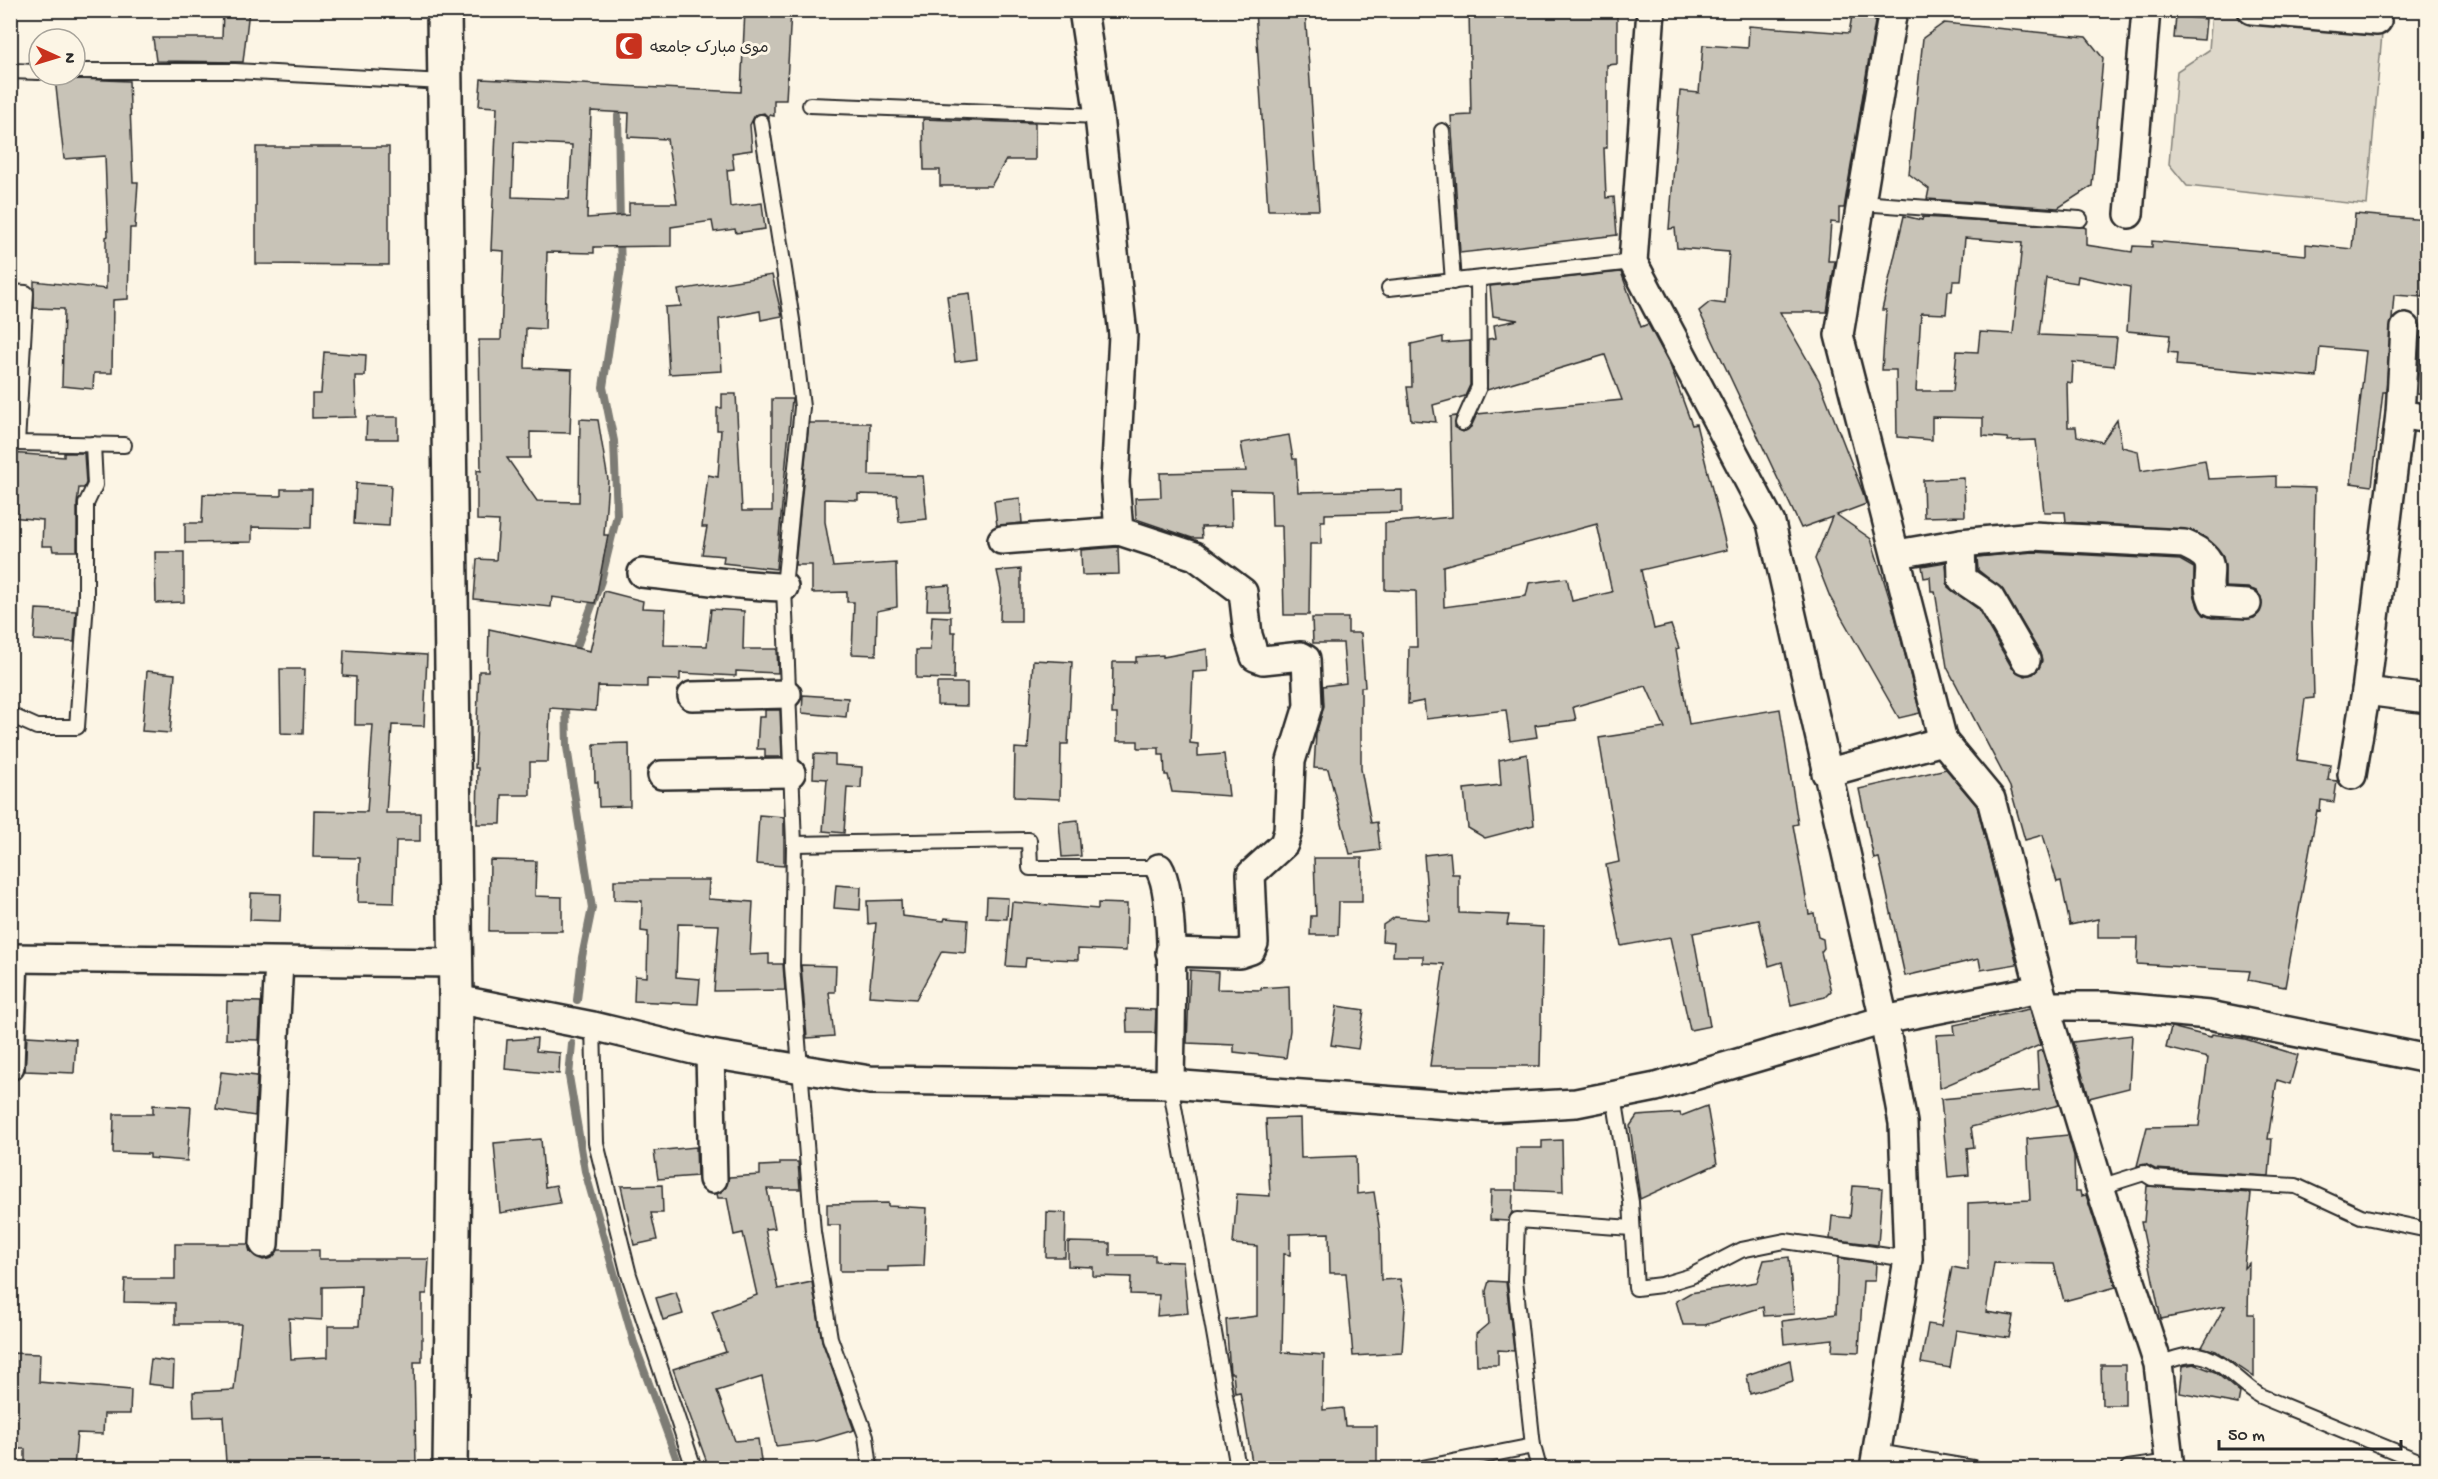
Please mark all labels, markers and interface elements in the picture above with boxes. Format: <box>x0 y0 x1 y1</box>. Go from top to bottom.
north arrow <box>27 27 87 87</box>
mosque icon: موی مبارک جامعه <box>613 30 645 62</box>
place label: موی مبارک جامعه <box>650 40 769 59</box>
text: N <box>59 52 78 64</box>
scale bar <box>2219 1413 2400 1451</box>
text: 50 m <box>2228 1426 2265 1447</box>

